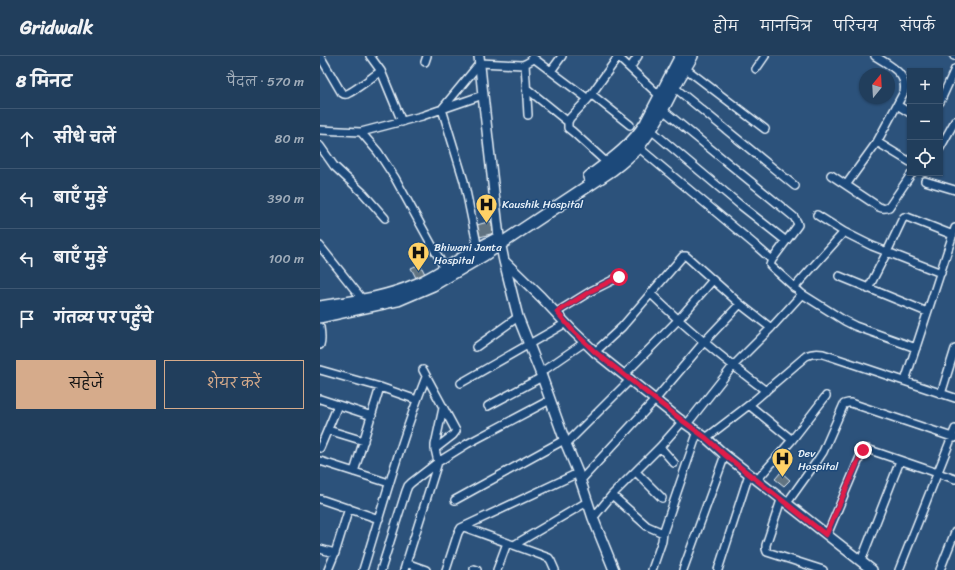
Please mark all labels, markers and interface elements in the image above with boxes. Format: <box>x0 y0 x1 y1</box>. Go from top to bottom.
text: Gridwalk <box>20 11 93 44</box>
text: होम <box>714 14 738 39</box>
text: मानचित्र <box>760 14 812 39</box>
text: परिचय <box>834 14 878 39</box>
text: संपर्क <box>900 14 935 39</box>
text: 8 मिनट <box>16 66 72 96</box>
north arrow <box>859 68 895 104</box>
map controls <box>907 68 943 176</box>
button: + <box>907 68 943 104</box>
text: पैदल · 570 m <box>227 70 304 93</box>
button: − <box>907 104 943 140</box>
text: सीधे चलें <box>54 125 115 151</box>
text: 80 m <box>275 127 304 150</box>
icon: ahead <box>16 128 38 150</box>
button: locate <box>907 140 943 176</box>
text: बाएँ मुड़ें <box>54 185 107 211</box>
text: 390 m <box>267 187 304 210</box>
icon: left <box>16 188 38 210</box>
hospital icon: Kaushik Hospital <box>473 191 499 224</box>
place label: Kaushik Hospital <box>502 195 584 214</box>
place label: Bhiwani Janta Hospital <box>434 238 502 270</box>
hospital icon: Bhiwani Janta Hospital <box>405 240 431 273</box>
text: बाएँ मुड़ें <box>54 245 107 271</box>
text: 100 m <box>269 247 304 270</box>
icon: left <box>16 248 38 270</box>
route start <box>610 268 628 286</box>
text: गंतव्य पर पहुँचे <box>54 305 153 331</box>
icon: arrive <box>16 308 38 330</box>
button: सहेजें <box>16 360 156 409</box>
button: शेयर करें <box>164 360 304 409</box>
route end <box>854 441 872 459</box>
place label: Dev Hospital <box>798 444 839 476</box>
hospital icon: Dev Hospital <box>769 446 795 479</box>

